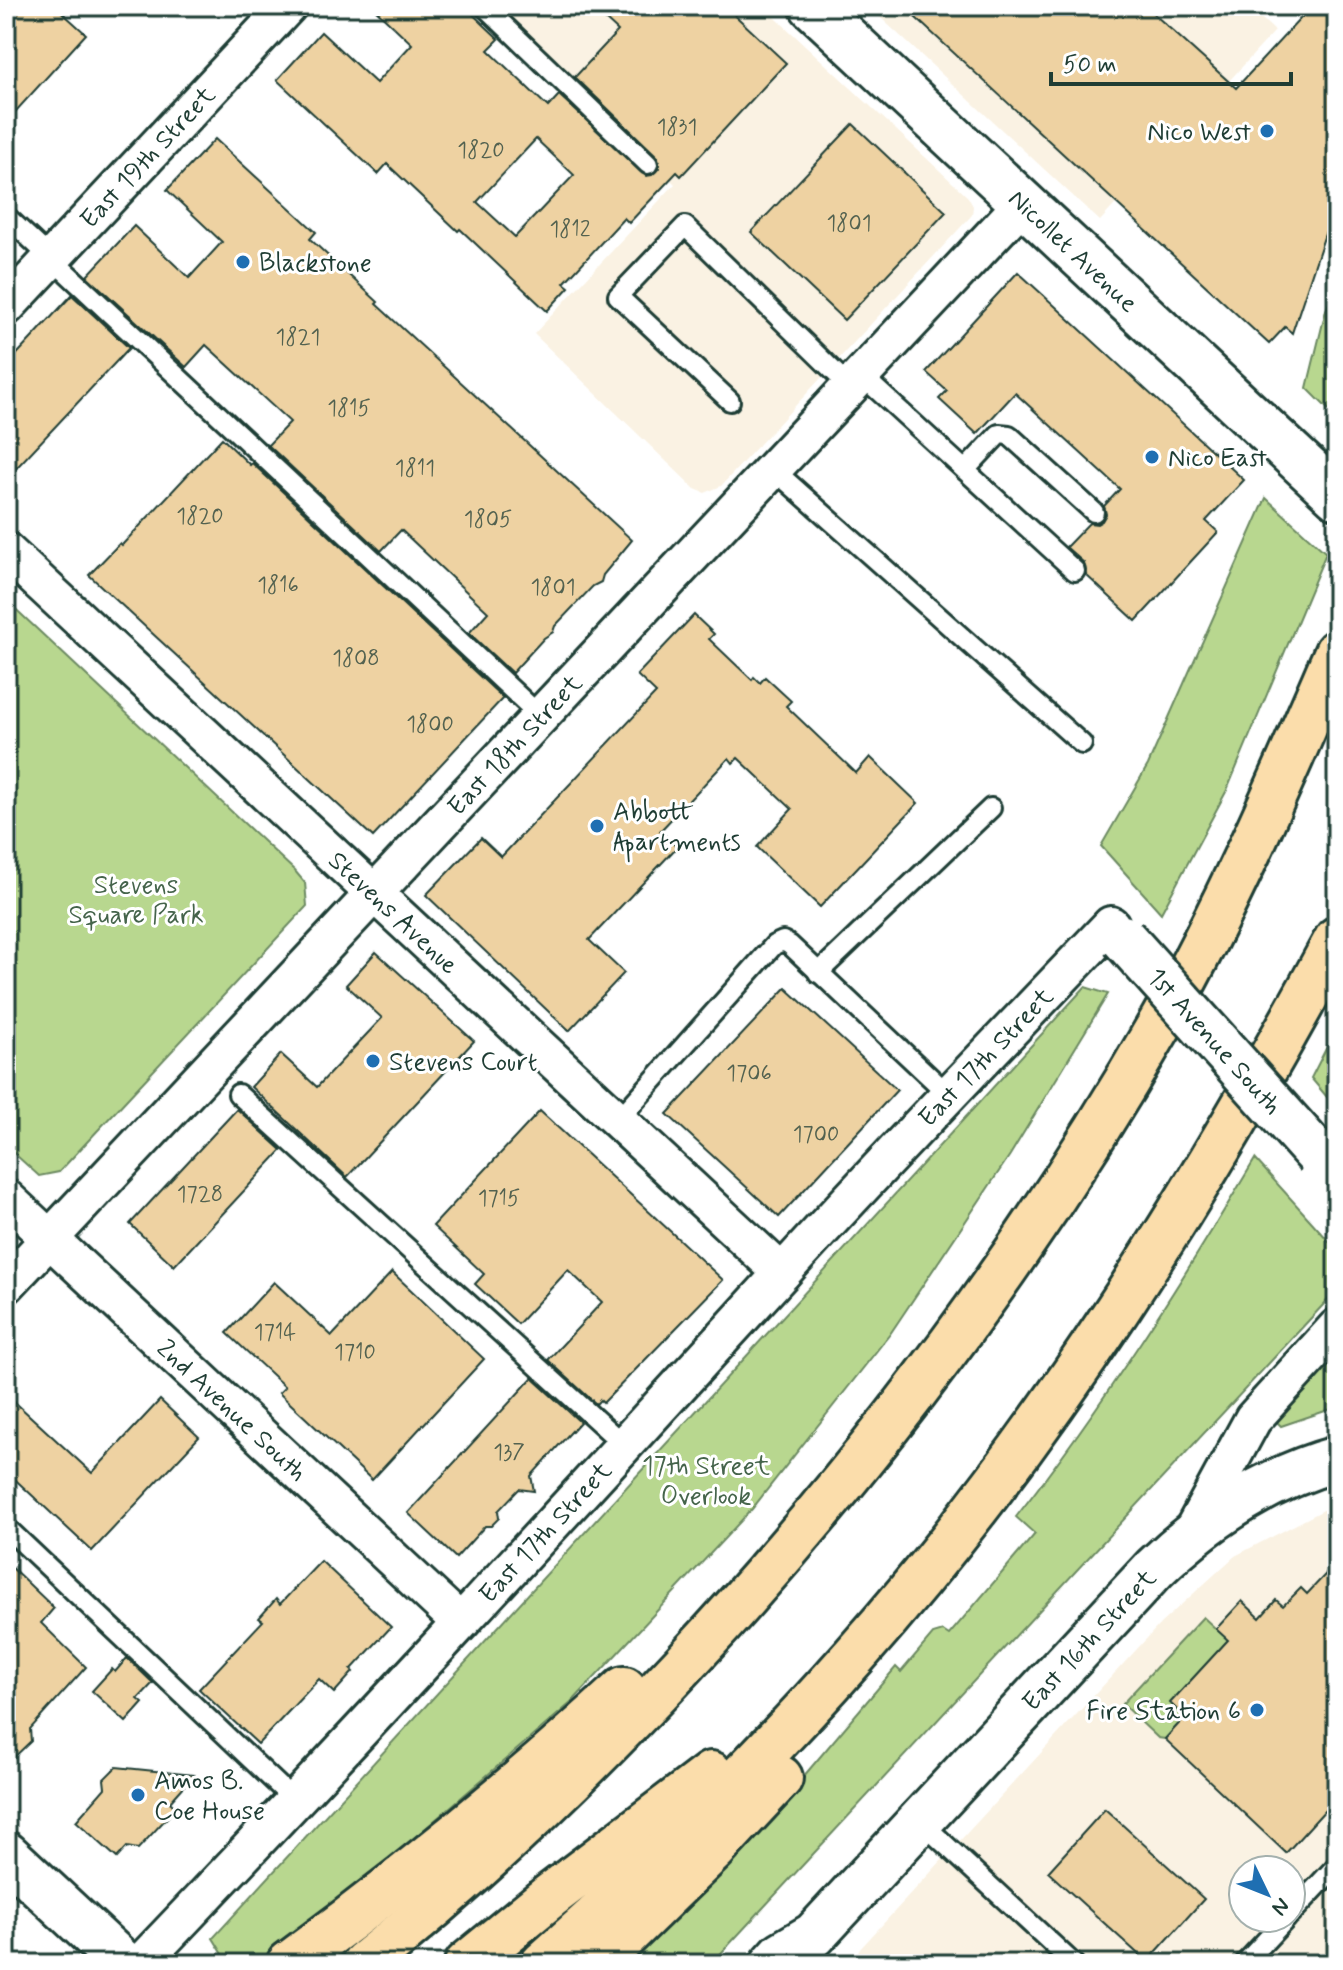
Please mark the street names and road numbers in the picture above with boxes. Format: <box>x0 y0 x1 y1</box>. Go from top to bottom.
street label: East 19th Street <box>73 79 223 237</box>
street label: Nicollet Avenue <box>1000 183 1145 321</box>
street label: East 18th Street <box>441 668 590 824</box>
street label: Stevens Avenue <box>320 844 465 983</box>
street label: 1st Avenue South <box>1139 961 1289 1123</box>
street label: East 17th Street <box>912 981 1061 1135</box>
street label: 2nd Avenue South <box>149 1332 314 1490</box>
street label: East 17th Street <box>472 1455 620 1611</box>
street label: East 16th Street <box>1015 1563 1165 1719</box>

